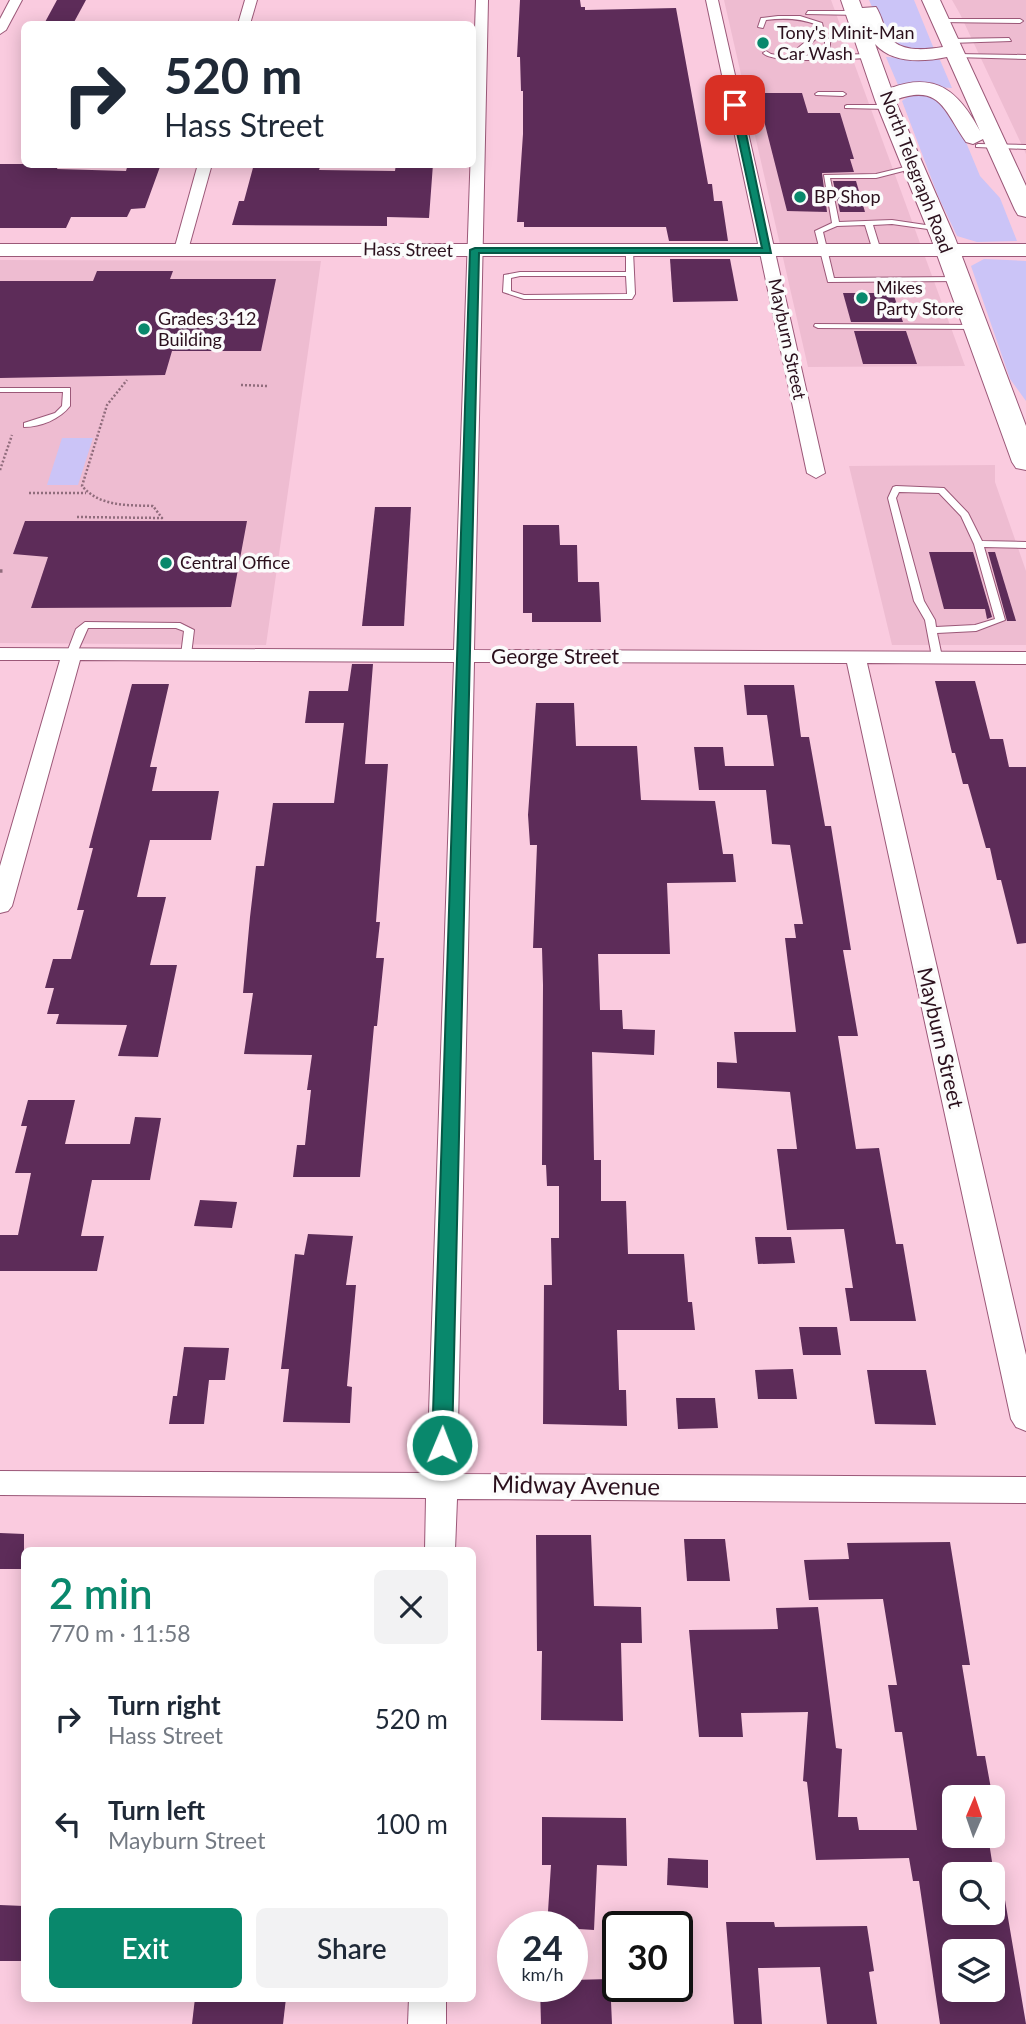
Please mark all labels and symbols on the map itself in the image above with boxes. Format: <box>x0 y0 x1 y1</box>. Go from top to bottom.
place label: Tony's Minit-Man Car Wash <box>777 21 915 64</box>
marker: Tony's Minit-Man Car Wash <box>755 35 771 51</box>
pin <box>705 75 765 135</box>
street label: North Telegraph Road <box>876 87 958 256</box>
place label: BP Shop <box>814 185 881 207</box>
marker: BP Shop <box>792 189 808 205</box>
street label: Hass Street <box>363 237 454 261</box>
street label: Mayburn Street <box>764 276 812 402</box>
place label: Mikes Party Store <box>876 276 964 319</box>
marker: Mikes Party Store <box>854 290 870 306</box>
place label: Grades 3-12 Building <box>158 307 256 350</box>
marker: Grades 3-12 Building <box>136 321 152 337</box>
place label: Central Office <box>180 551 290 573</box>
marker: Central Office <box>158 555 174 571</box>
street label: George Street <box>491 643 620 668</box>
street label: Mayburn Street <box>913 965 970 1111</box>
position arrow <box>405 1408 479 1482</box>
street label: Midway Avenue <box>492 1469 660 1500</box>
north arrow <box>942 1785 1004 1848</box>
speed limit sign: 30 <box>602 1911 693 2002</box>

